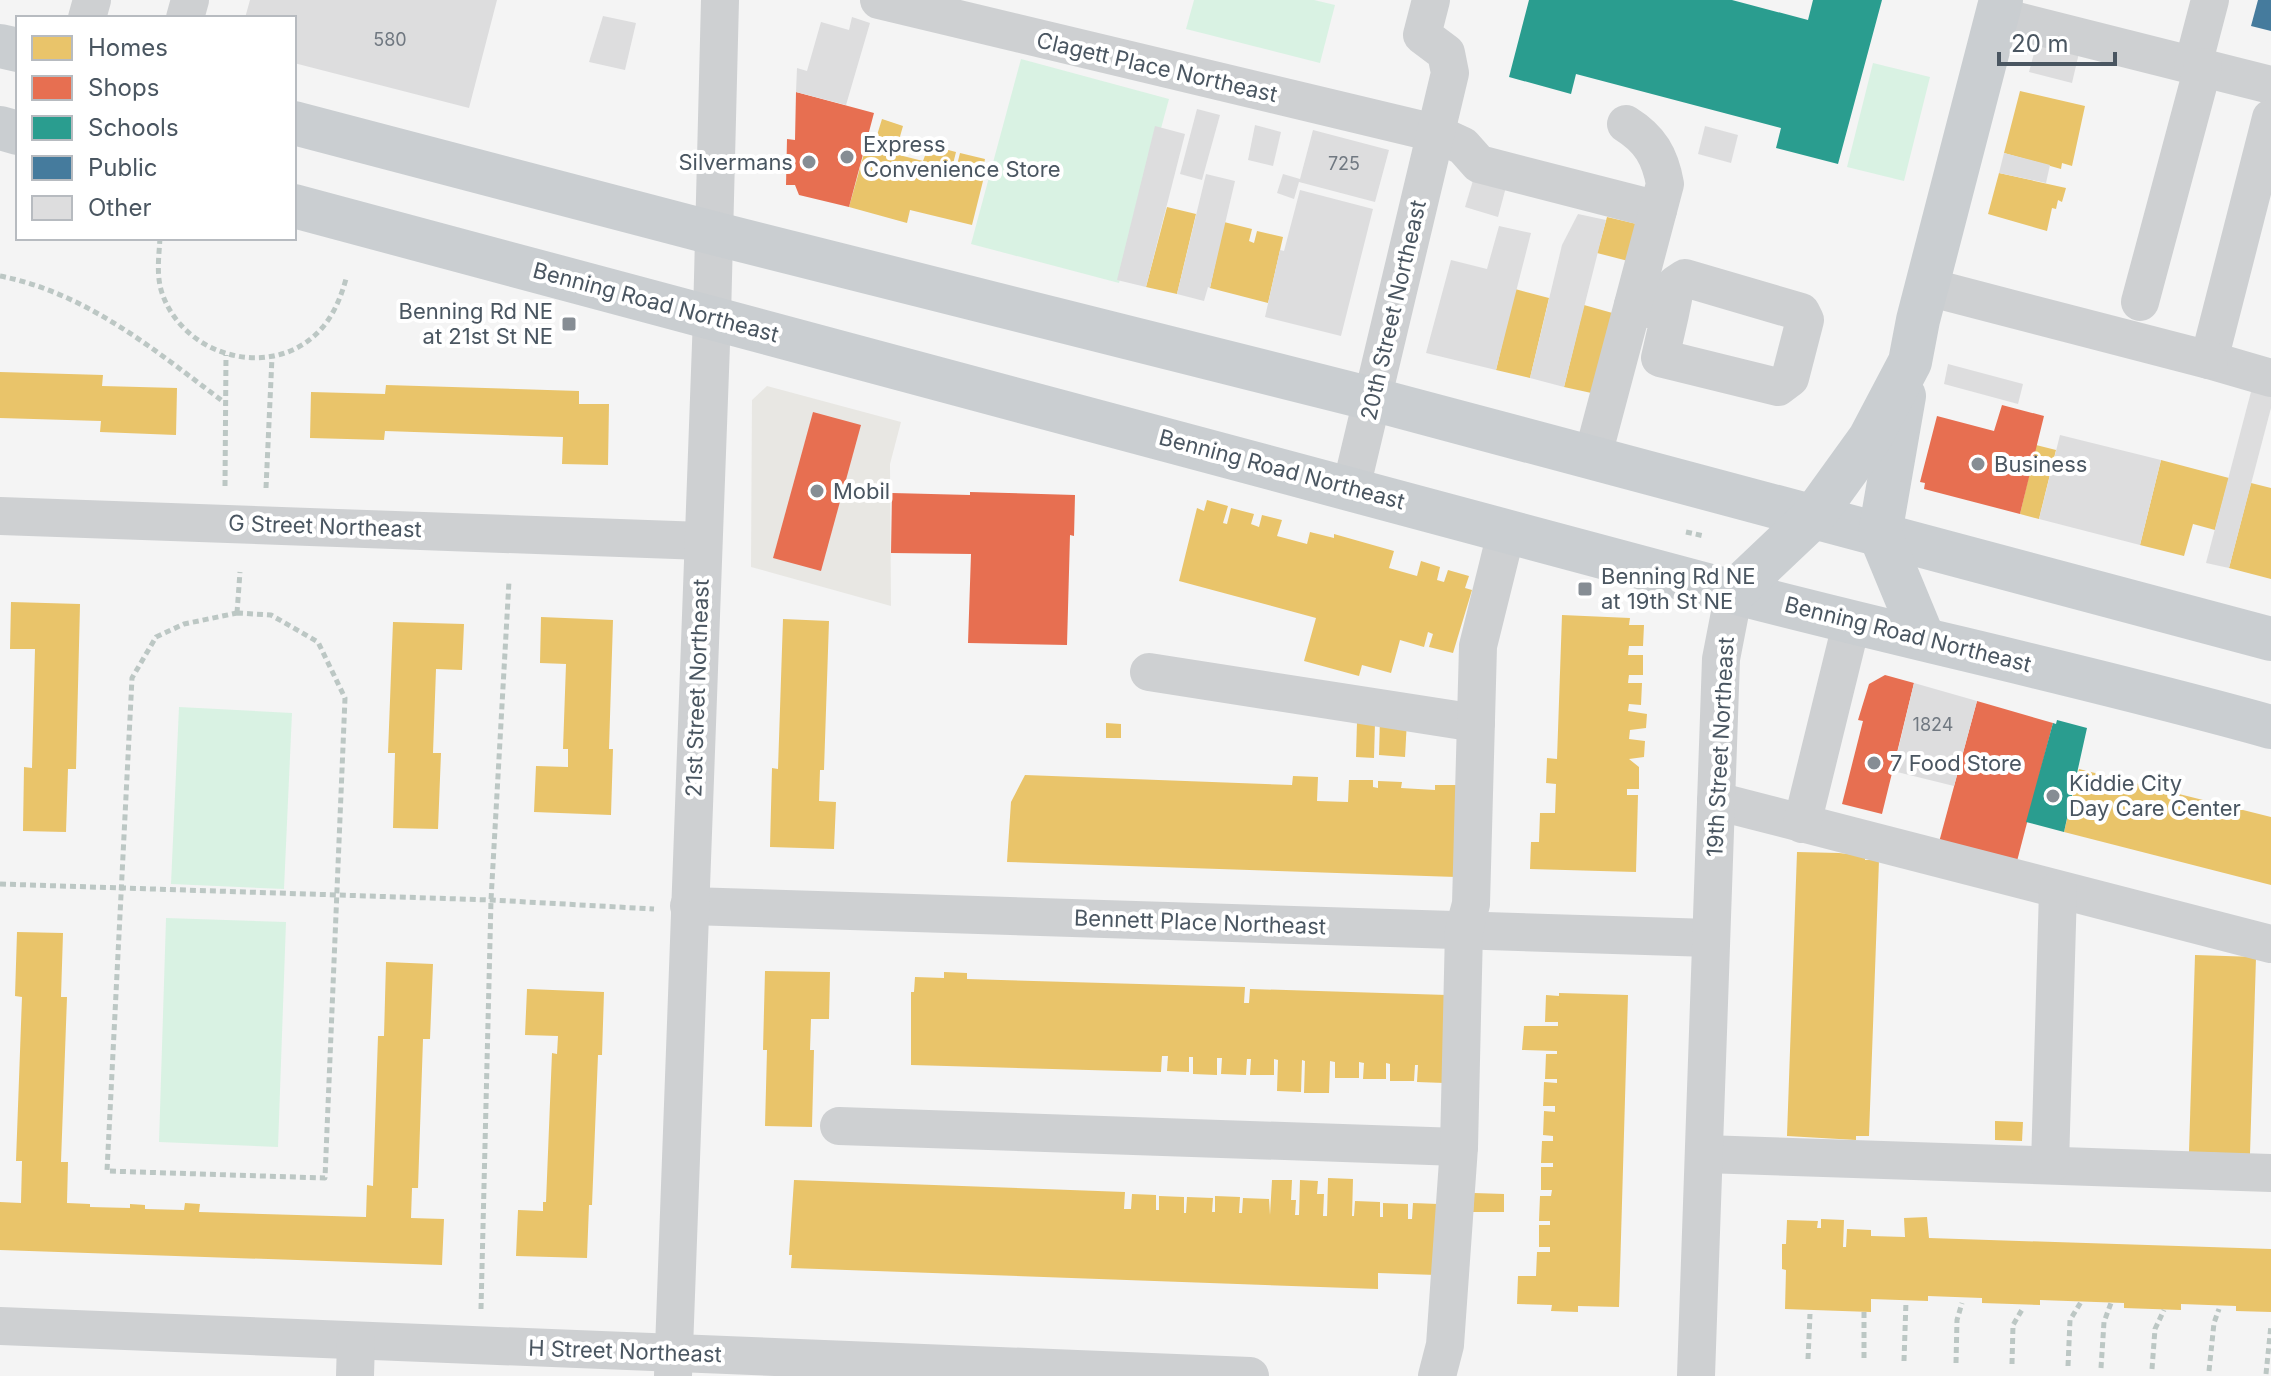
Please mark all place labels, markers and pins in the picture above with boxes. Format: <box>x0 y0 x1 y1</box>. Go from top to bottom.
place label: Express Convenience Store <box>863 131 1060 182</box>
marker: Express Convenience Store <box>838 148 856 166</box>
place label: Silvermans <box>678 149 793 175</box>
marker: Silvermans <box>800 153 818 171</box>
place label: Benning Rd NE at 21st St NE <box>398 298 553 349</box>
marker: Benning Rd NE at 21st St NE <box>560 315 578 333</box>
place label: Business <box>1994 451 2087 477</box>
marker: Business <box>1969 455 1987 473</box>
place label: Mobil <box>833 478 890 504</box>
marker: Mobil <box>808 482 826 500</box>
place label: Benning Rd NE at 19th St NE <box>1601 563 1756 614</box>
marker: Benning Rd NE at 19th St NE <box>1576 580 1594 598</box>
place label: 7 Food Store <box>1890 750 2022 776</box>
marker: 7 Food Store <box>1865 754 1883 772</box>
place label: Kiddie City Day Care Center <box>2069 770 2241 821</box>
marker: Kiddie City Day Care Center <box>2044 787 2062 805</box>

